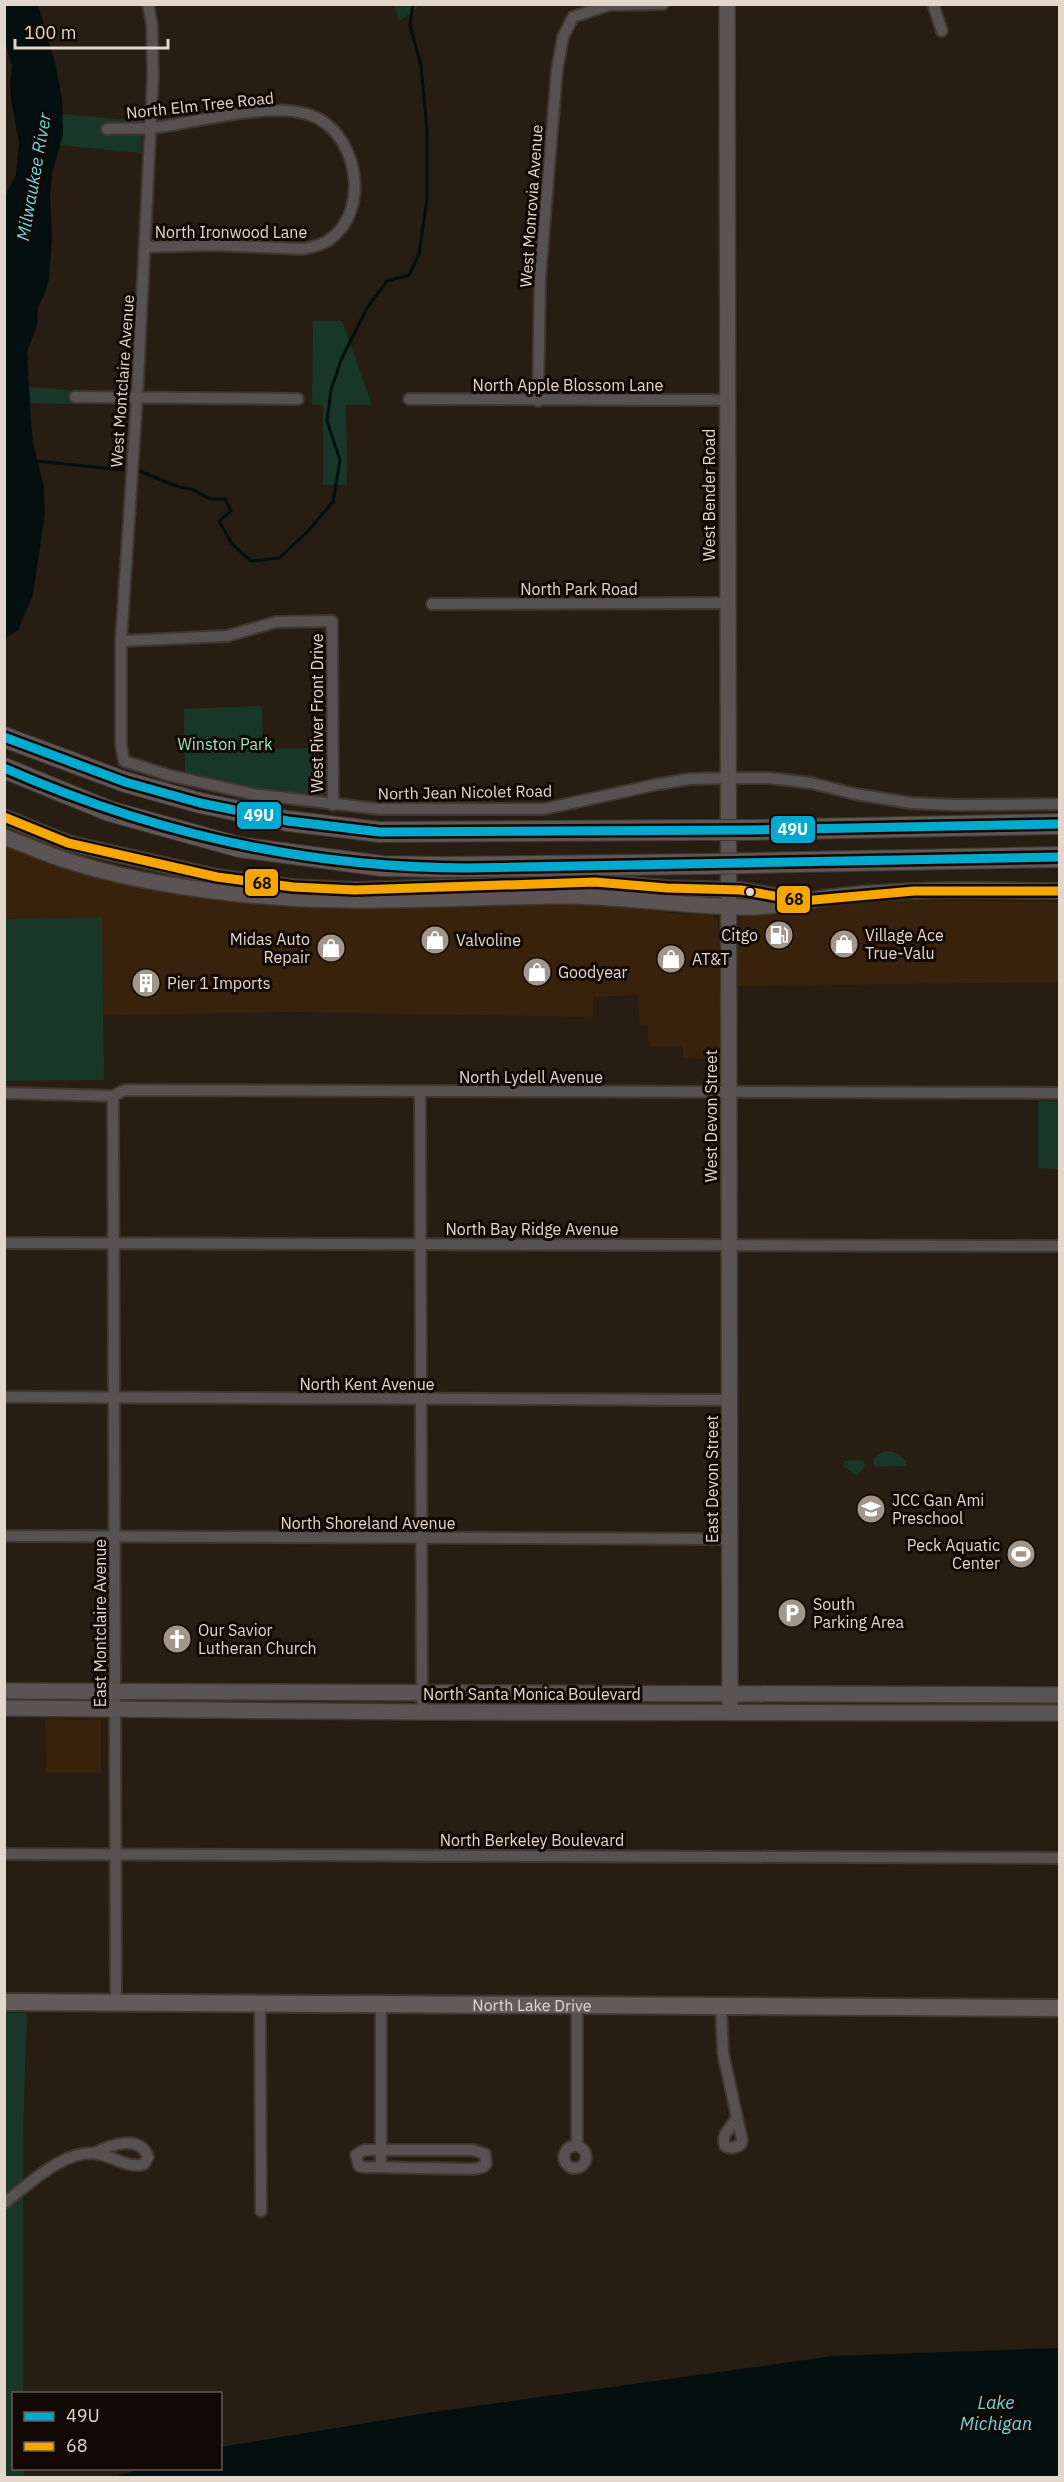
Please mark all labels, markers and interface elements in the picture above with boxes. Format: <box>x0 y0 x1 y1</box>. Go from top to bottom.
scale bar <box>15 12 168 50</box>
text: 100 m <box>24 21 76 44</box>
street label: North Elm Tree Road <box>125 87 275 123</box>
water label: Milwaukee River <box>11 111 56 243</box>
street label: West Monrovia Avenue <box>515 124 547 288</box>
street label: North Ironwood Lane <box>155 222 307 242</box>
street label: West Montclaire Avenue <box>106 294 138 468</box>
street label: North Apple Blossom Lane <box>473 375 664 395</box>
street label: West Bender Road <box>699 429 719 561</box>
street label: North Park Road <box>520 579 638 599</box>
street label: West River Front Drive <box>307 633 327 793</box>
park label: Winston Park <box>178 734 273 754</box>
street label: North Jean Nicolet Road <box>378 780 552 804</box>
line badge: 49U <box>236 801 282 830</box>
text: 49U <box>244 805 274 825</box>
line badge: 49U <box>770 815 816 844</box>
text: 49U <box>778 819 808 839</box>
line badge: 68 <box>244 868 279 897</box>
text: 68 <box>252 873 272 893</box>
line badge: 68 <box>776 885 811 914</box>
unlabelled marker <box>744 886 756 898</box>
text: 68 <box>784 889 804 909</box>
fuel station icon: Citgo <box>763 919 795 951</box>
shop icon: Valvoline <box>419 924 451 956</box>
place label: Citgo <box>721 925 758 945</box>
place label: Village Ace True-Valu <box>865 925 944 963</box>
shop icon: Village Ace True-Valu <box>828 928 860 960</box>
place label: Midas Auto Repair <box>230 929 310 967</box>
place label: Valvoline <box>456 930 521 950</box>
shop icon: Midas Auto Repair <box>315 932 347 964</box>
shop icon: AT&T <box>655 943 687 975</box>
place label: AT&T <box>692 949 729 969</box>
shop icon: Goodyear <box>521 956 553 988</box>
place label: Goodyear <box>558 962 628 982</box>
building icon: Pier 1 Imports <box>130 967 162 999</box>
place label: Pier 1 Imports <box>167 973 270 993</box>
street label: West Devon Street <box>701 1050 721 1182</box>
street label: North Lydell Avenue <box>459 1067 603 1087</box>
street label: North Bay Ridge Avenue <box>445 1219 619 1239</box>
street label: North Kent Avenue <box>299 1374 435 1394</box>
street label: East Devon Street <box>702 1415 722 1543</box>
place label: JCC Gan Ami Preschool <box>892 1490 984 1528</box>
school or university icon: JCC Gan Ami Preschool <box>855 1493 887 1525</box>
street label: North Shoreland Avenue <box>280 1513 456 1533</box>
place label: Peck Aquatic Center <box>907 1535 1000 1573</box>
sports icon: Peck Aquatic Center <box>1005 1538 1037 1570</box>
street label: East Montclaire Avenue <box>90 1539 110 1707</box>
place label: South Parking Area <box>813 1594 905 1632</box>
parking icon: South Parking Area <box>776 1597 808 1629</box>
place label: Our Savior Lutheran Church <box>198 1620 317 1658</box>
church icon: Our Savior Lutheran Church <box>161 1623 193 1655</box>
street label: North Santa Monica Boulevard <box>423 1684 641 1704</box>
street label: North Berkeley Boulevard <box>440 1830 624 1850</box>
street label: North Lake Drive <box>472 1995 592 2015</box>
water label: Lake Michigan <box>960 2391 1032 2435</box>
legend <box>12 2392 222 2470</box>
text: 49U <box>66 2404 100 2427</box>
text: 68 <box>66 2434 88 2457</box>

